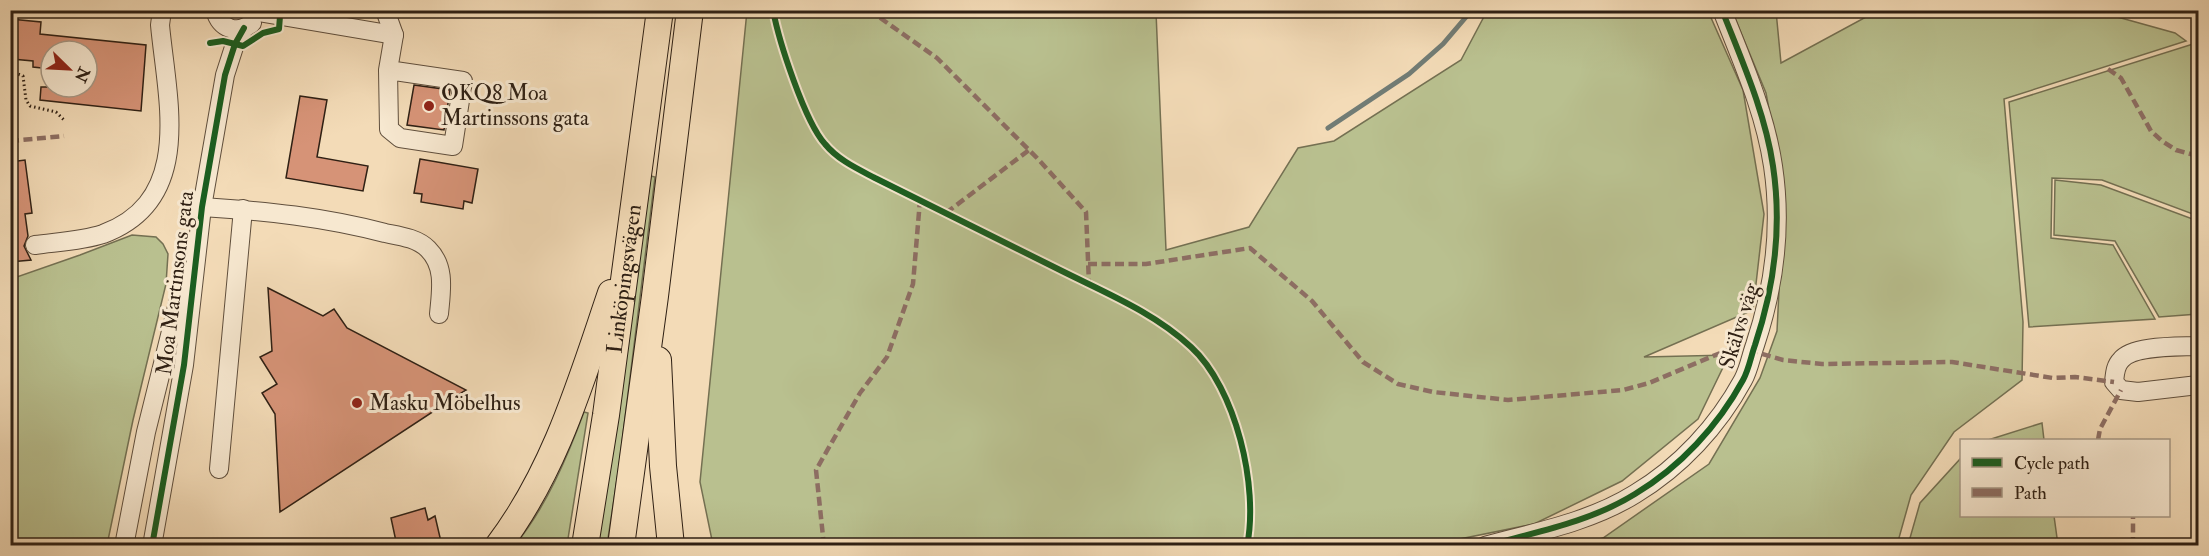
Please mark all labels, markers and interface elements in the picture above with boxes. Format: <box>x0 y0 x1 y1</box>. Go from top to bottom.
north arrow <box>39 39 99 99</box>
text: N <box>69 63 94 86</box>
place label: OKQ8 Moa Martinssons gata <box>441 79 590 132</box>
marker: OKQ8 Moa Martinssons gata <box>422 99 436 113</box>
street label: Moa Martinsons gata <box>150 188 200 377</box>
street label: Linköpingsvägen <box>600 203 648 355</box>
street label: Skälvs väg <box>1713 279 1766 372</box>
place label: Masku Möbelhus <box>369 389 521 417</box>
marker: Masku Möbelhus <box>350 396 364 410</box>
legend <box>1960 439 2170 517</box>
text: Cycle path <box>2014 452 2090 475</box>
text: Path <box>2014 482 2047 505</box>

